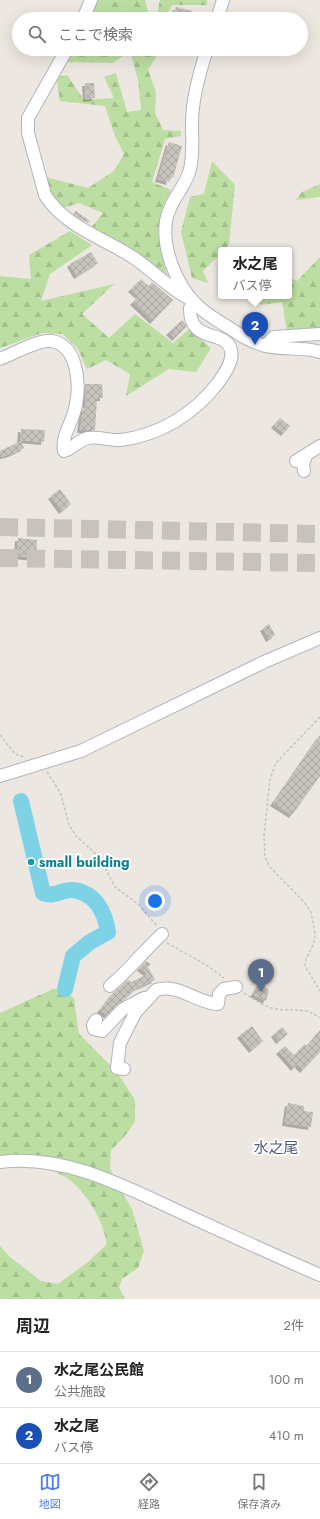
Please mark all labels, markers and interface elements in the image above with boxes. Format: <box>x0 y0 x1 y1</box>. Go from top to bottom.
search box <box>12 12 308 56</box>
icon: search <box>26 23 48 45</box>
text: ここで検索 <box>58 24 133 46</box>
popup <box>218 247 292 299</box>
text: 水之尾 <box>232 253 278 275</box>
text: バス停 <box>232 276 272 295</box>
pin: 2 <box>242 312 268 345</box>
place label: small building <box>39 852 130 872</box>
marker: small building <box>26 857 36 867</box>
your location <box>145 891 165 911</box>
pin: 1 <box>248 959 274 992</box>
district label: 水之尾 <box>253 1137 299 1159</box>
text: 周辺 <box>16 1314 50 1338</box>
text: 2件 <box>284 1316 304 1335</box>
text: 水之尾公民館 <box>54 1359 144 1381</box>
text: 1 <box>26 1370 32 1389</box>
text: 100 m <box>269 1370 304 1389</box>
text: 公共施設 <box>54 1382 106 1401</box>
text: 水之尾 <box>54 1415 99 1437</box>
text: 2 <box>25 1426 33 1445</box>
text: 410 m <box>269 1426 304 1445</box>
text: バス停 <box>54 1438 93 1457</box>
tab: 地図 <box>39 1471 61 1512</box>
tab: 経路 <box>138 1471 160 1512</box>
tab: 保存済み <box>237 1471 281 1512</box>

